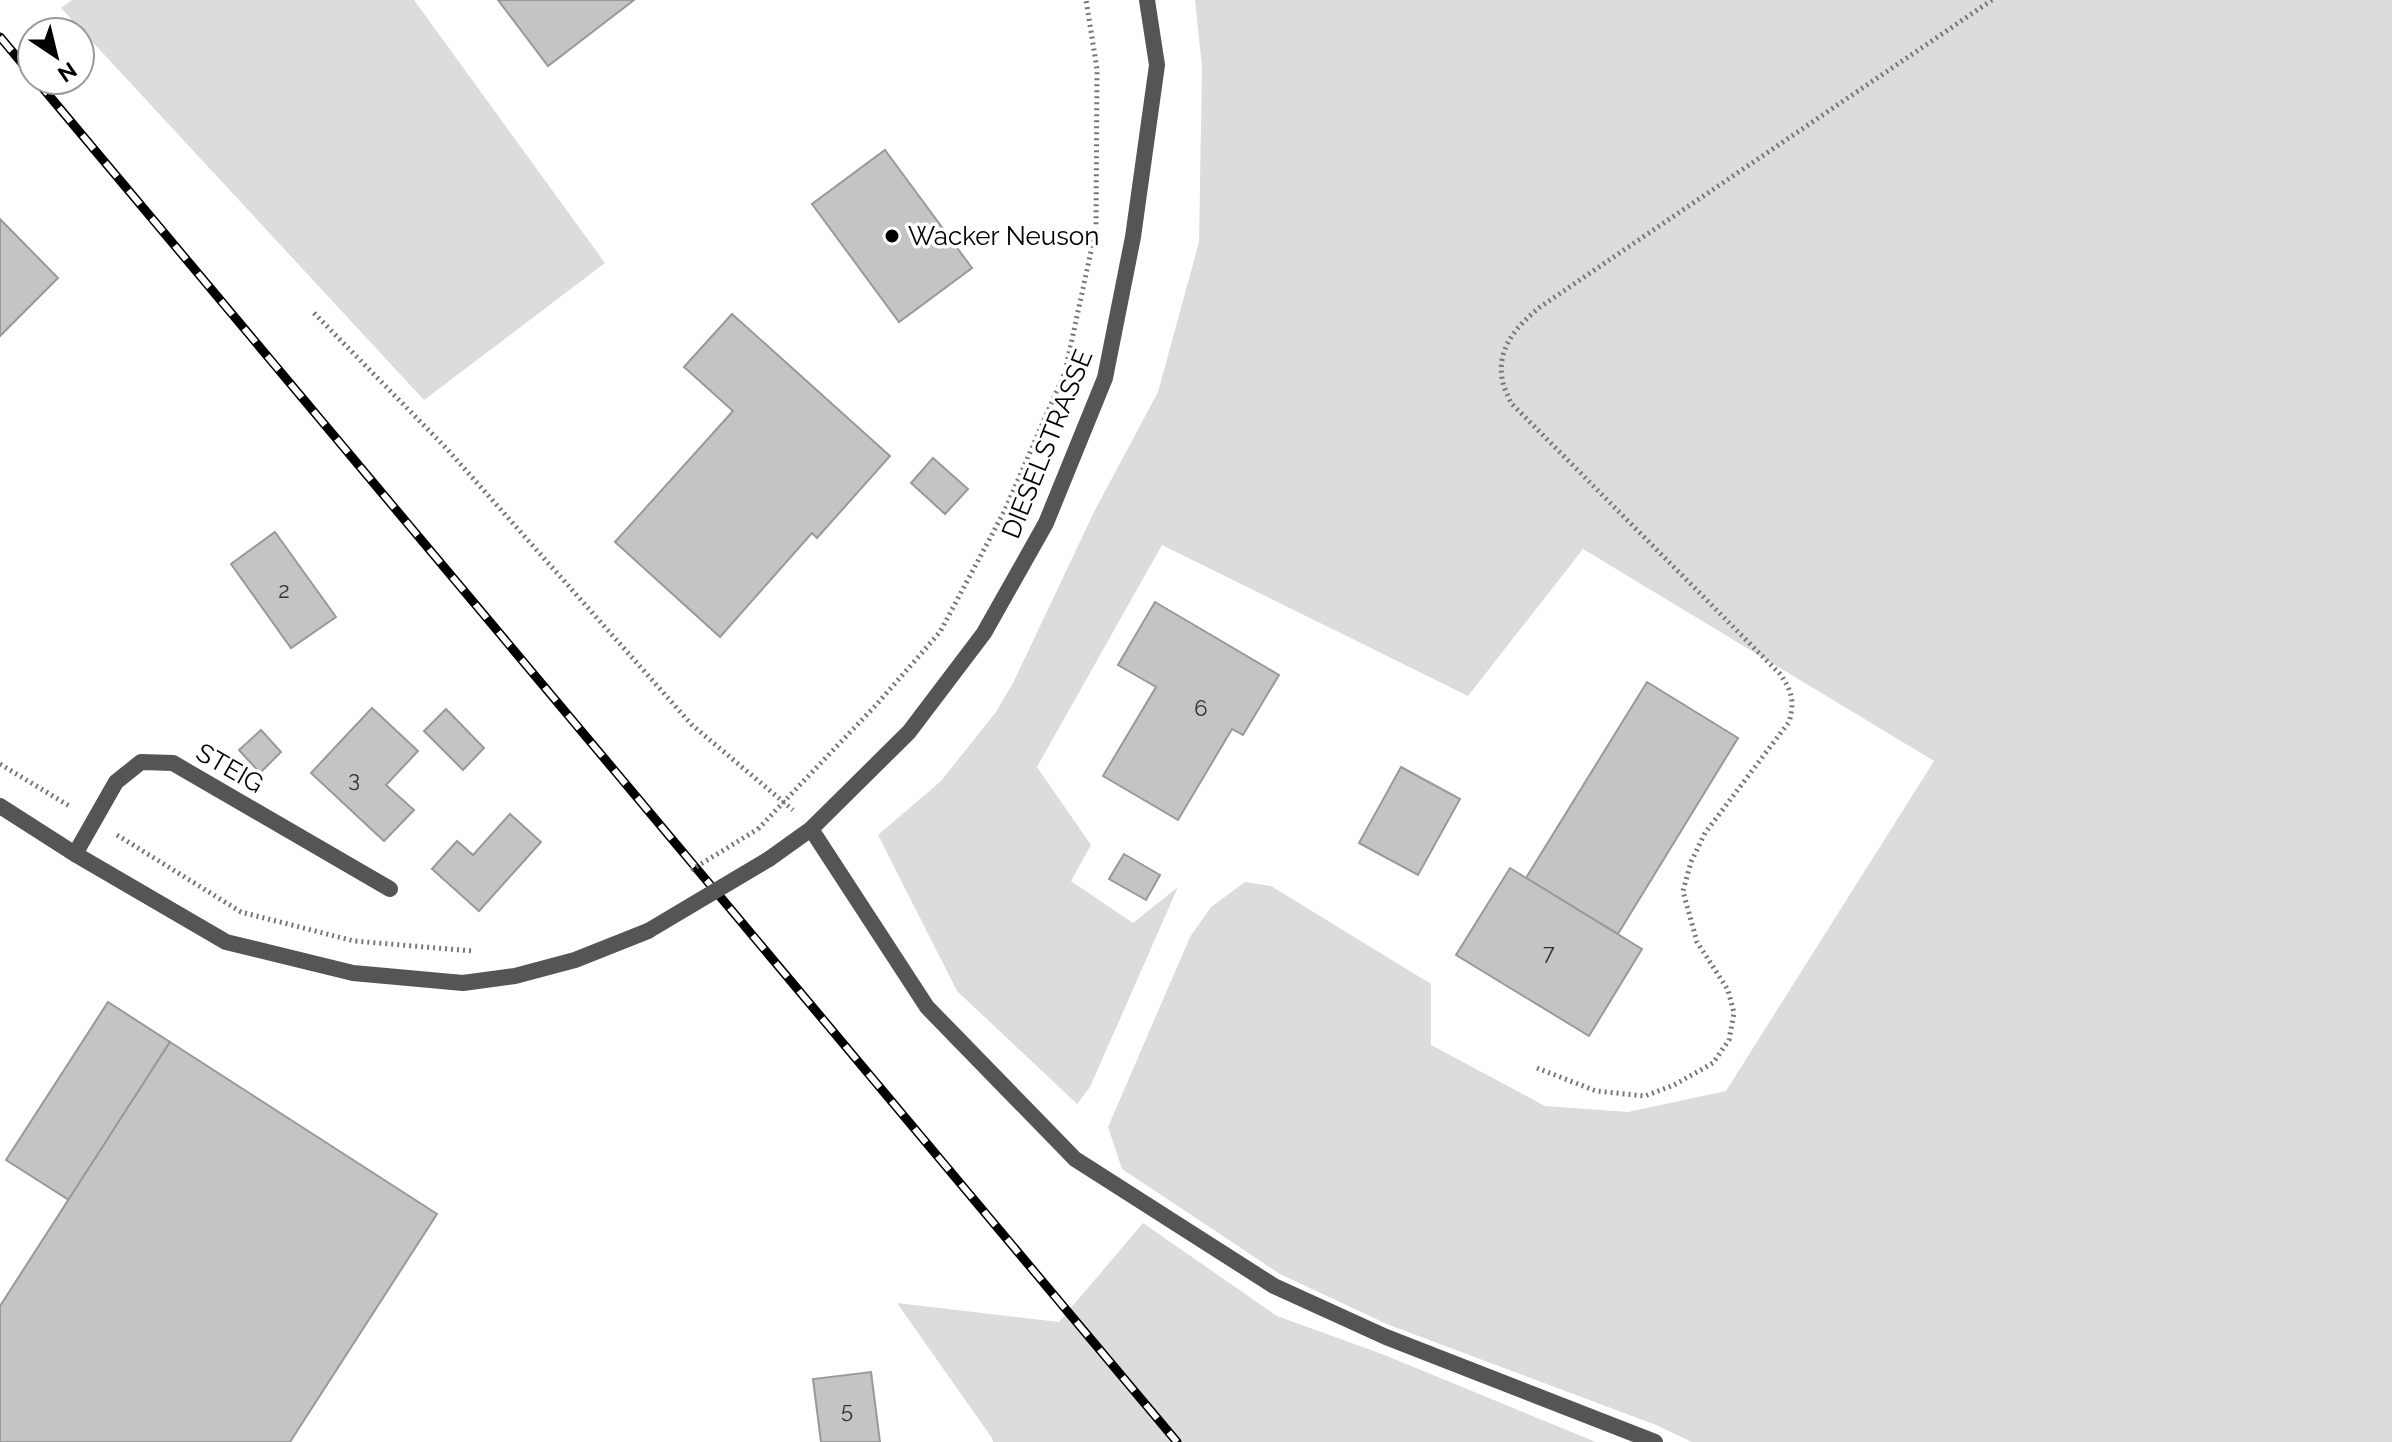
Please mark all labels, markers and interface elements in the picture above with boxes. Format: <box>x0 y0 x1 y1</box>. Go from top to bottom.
north arrow <box>16 16 96 96</box>
text: N <box>53 57 82 88</box>
place label: Wacker Neuson <box>908 221 1100 251</box>
marker: Wacker Neuson <box>883 227 901 245</box>
street label: DIESELSTRASSE <box>995 345 1099 543</box>
house number: 2 <box>278 577 290 603</box>
house number: 6 <box>1194 695 1208 721</box>
street label: STEIG <box>191 737 269 799</box>
house number: 3 <box>348 766 360 792</box>
house number: 7 <box>1543 939 1555 965</box>
house number: 5 <box>841 1397 853 1423</box>

